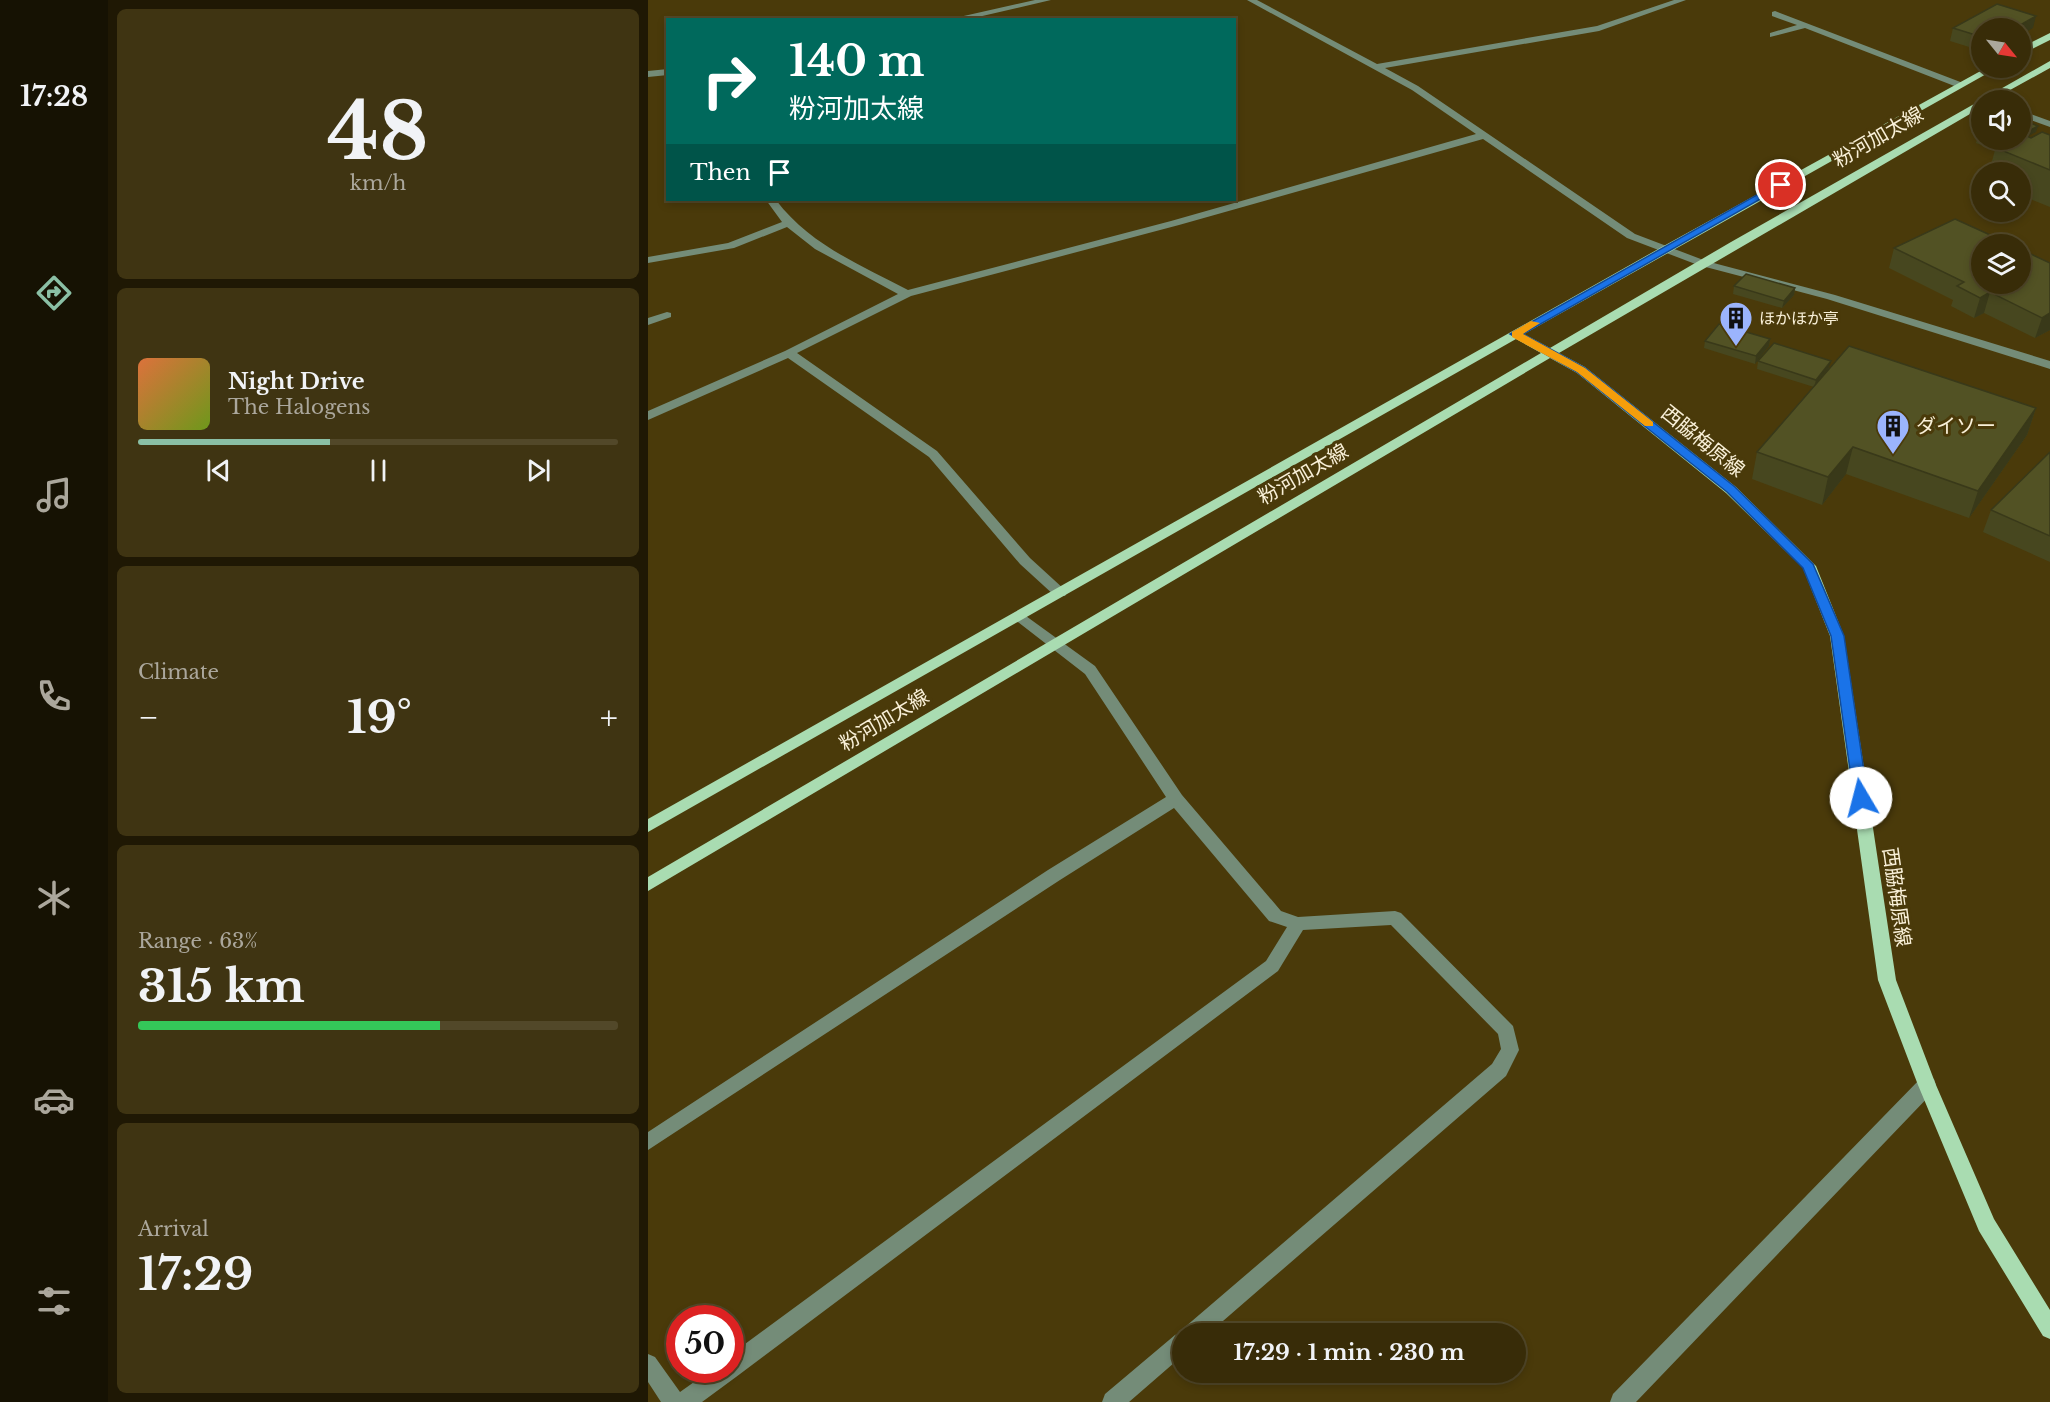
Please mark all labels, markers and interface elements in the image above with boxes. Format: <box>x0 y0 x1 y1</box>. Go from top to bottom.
north arrow <box>1971 18 2031 78</box>
map controls <box>1971 18 2031 294</box>
text: 140 m <box>789 35 925 87</box>
icon: right <box>690 42 768 120</box>
text: 17:28 <box>20 80 88 113</box>
text: 48 <box>327 83 429 180</box>
button: sound <box>1971 90 2031 150</box>
text: 粉河加太線 <box>789 92 924 125</box>
street label: 粉河加太線 <box>1829 102 1927 172</box>
icon: arrive <box>763 156 796 189</box>
text: Then <box>690 159 751 186</box>
pin <box>1755 159 1806 210</box>
button: search <box>1971 162 2031 222</box>
icon: arrive <box>1764 168 1797 201</box>
text: km/h <box>350 171 406 195</box>
button: layers <box>1971 234 2031 294</box>
icon: directions <box>33 272 75 314</box>
building icon: ほかほか亭 <box>1718 300 1754 347</box>
place label: ほかほか亭 <box>1759 308 1839 328</box>
text: Night Drive <box>228 368 365 395</box>
text: The Halogens <box>228 395 370 419</box>
street label: 西脇梅原線 <box>1657 400 1749 482</box>
building icon: ダイソー <box>1875 408 1911 455</box>
place label: ダイソー <box>1916 414 1996 438</box>
street label: 粉河加太線 <box>1254 439 1352 509</box>
icon: previous <box>202 454 235 487</box>
icon: pause <box>362 454 395 487</box>
icon: next <box>522 454 555 487</box>
icon: music <box>33 474 75 516</box>
text: Climate <box>138 660 219 684</box>
icon: phone <box>33 675 75 717</box>
street label: 粉河加太線 <box>835 684 933 756</box>
text: 19° <box>347 689 412 745</box>
text: − <box>138 697 159 738</box>
text: + <box>600 697 618 738</box>
position arrow <box>1829 766 1893 830</box>
street label: 西脇梅原線 <box>1878 846 1916 948</box>
icon: climate <box>33 877 75 919</box>
text: Range · 63% <box>138 929 258 953</box>
text: 315 km <box>138 958 305 1014</box>
icon: car <box>33 1079 75 1121</box>
text: Arrival <box>138 1217 209 1241</box>
text: 17:29 <box>138 1246 253 1302</box>
icon: filters <box>33 1280 75 1322</box>
speed limit sign: 50 <box>666 1305 744 1383</box>
text: 17:29 · 1 min · 230 m <box>1234 1339 1464 1366</box>

